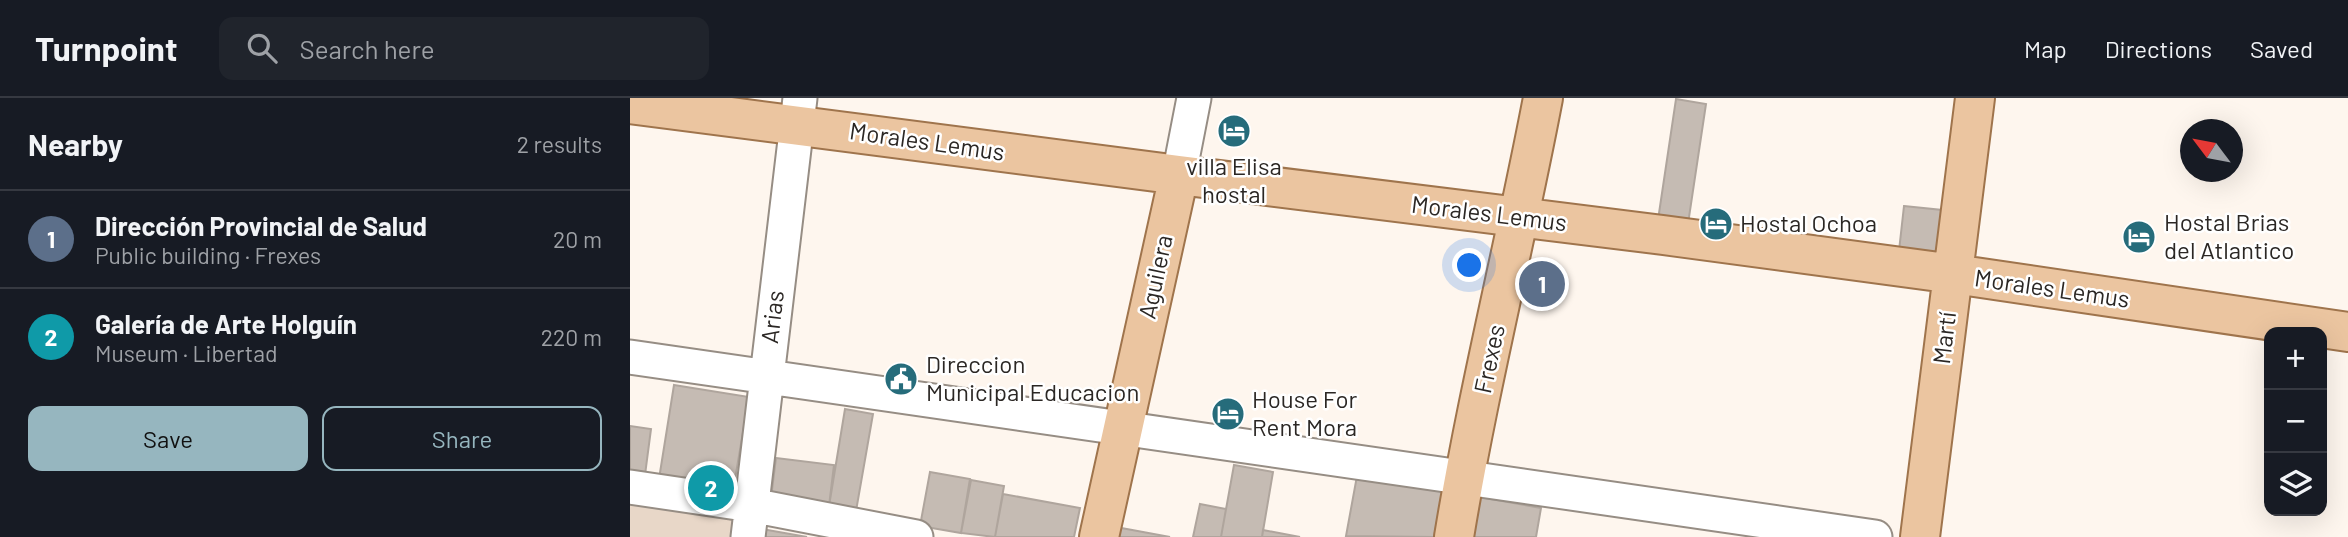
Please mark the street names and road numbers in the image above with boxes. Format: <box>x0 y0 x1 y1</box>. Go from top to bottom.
street label: Morales Lemus <box>848 115 1007 166</box>
street label: Morales Lemus <box>1410 189 1569 236</box>
street label: Aguilera <box>1131 232 1178 321</box>
street label: Morales Lemus <box>1973 262 2132 313</box>
street label: Arias <box>754 289 789 345</box>
street label: Martí <box>1926 310 1961 366</box>
street label: Frexes <box>1467 322 1510 396</box>

